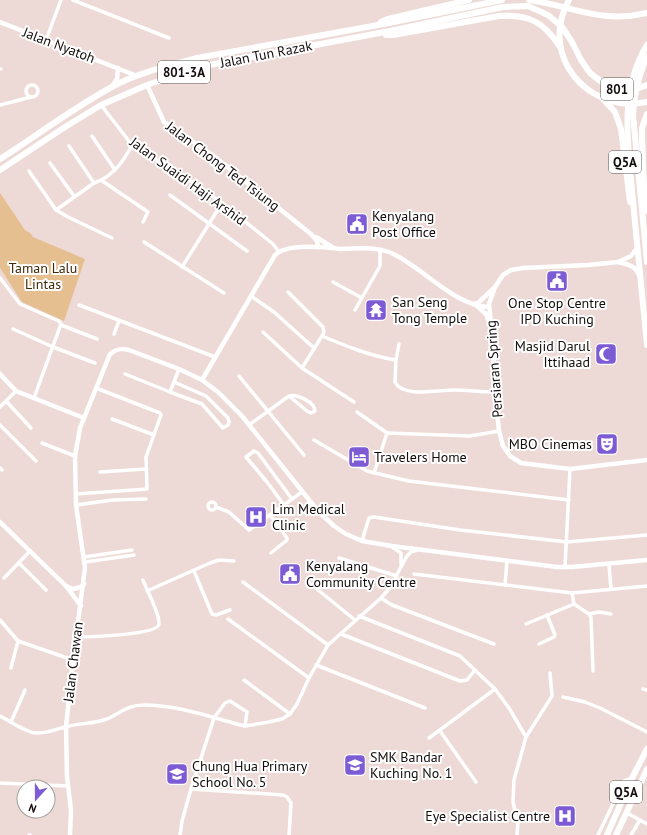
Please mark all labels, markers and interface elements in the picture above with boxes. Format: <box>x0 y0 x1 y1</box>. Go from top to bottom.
street label: Jalan Nyatoh <box>19 23 98 67</box>
street label: Jalan Tun Razak <box>218 36 314 72</box>
road number: 801-3A <box>158 61 210 83</box>
road number: 801 <box>601 78 633 100</box>
street label: Jalan Chong Ted Tsiung <box>162 117 283 215</box>
street label: Jalan Suaidi Haji Arshid <box>126 132 250 229</box>
road number: Q5A <box>609 151 641 173</box>
place label: Kenyalang Post Office <box>372 207 436 241</box>
public building icon: Kenyalang Post Office <box>344 211 370 237</box>
park label: Taman Lalu Lintas <box>9 259 77 293</box>
public building icon: One Stop Centre IPD Kuching <box>544 268 570 294</box>
place label: San Seng Tong Temple <box>392 293 467 327</box>
place label: One Stop Centre IPD Kuching <box>508 294 606 328</box>
temple icon: San Seng Tong Temple <box>363 297 389 323</box>
street label: Persiaran Spring <box>482 320 506 418</box>
place label: Masjid Darul Ittihaad <box>515 337 590 371</box>
mosque icon: Masjid Darul Ittihaad <box>593 341 619 367</box>
theatre icon: MBO Cinemas <box>594 431 620 457</box>
place label: MBO Cinemas <box>509 435 592 453</box>
hotel icon: Travelers Home <box>346 444 372 470</box>
place label: Travelers Home <box>374 448 467 466</box>
place label: Lim Medical Clinic <box>272 500 345 534</box>
hospital icon: Lim Medical Clinic <box>243 504 269 530</box>
place label: Kenyalang Community Centre <box>306 557 416 591</box>
public building icon: Kenyalang Community Centre <box>277 561 303 587</box>
street label: Jalan Chawan <box>59 621 87 704</box>
place label: SMK Bandar Kuching No. 1 <box>370 748 452 782</box>
school or university icon: SMK Bandar Kuching No. 1 <box>342 752 368 778</box>
place label: Chung Hua Primary School No. 5 <box>192 757 308 791</box>
school or university icon: Chung Hua Primary School No. 5 <box>164 761 190 787</box>
north arrow <box>16 779 56 819</box>
road number: Q5A <box>610 781 642 803</box>
text: N <box>27 801 38 816</box>
hospital icon: Eye Specialist Centre <box>552 803 578 829</box>
place label: Eye Specialist Centre <box>425 807 550 825</box>

